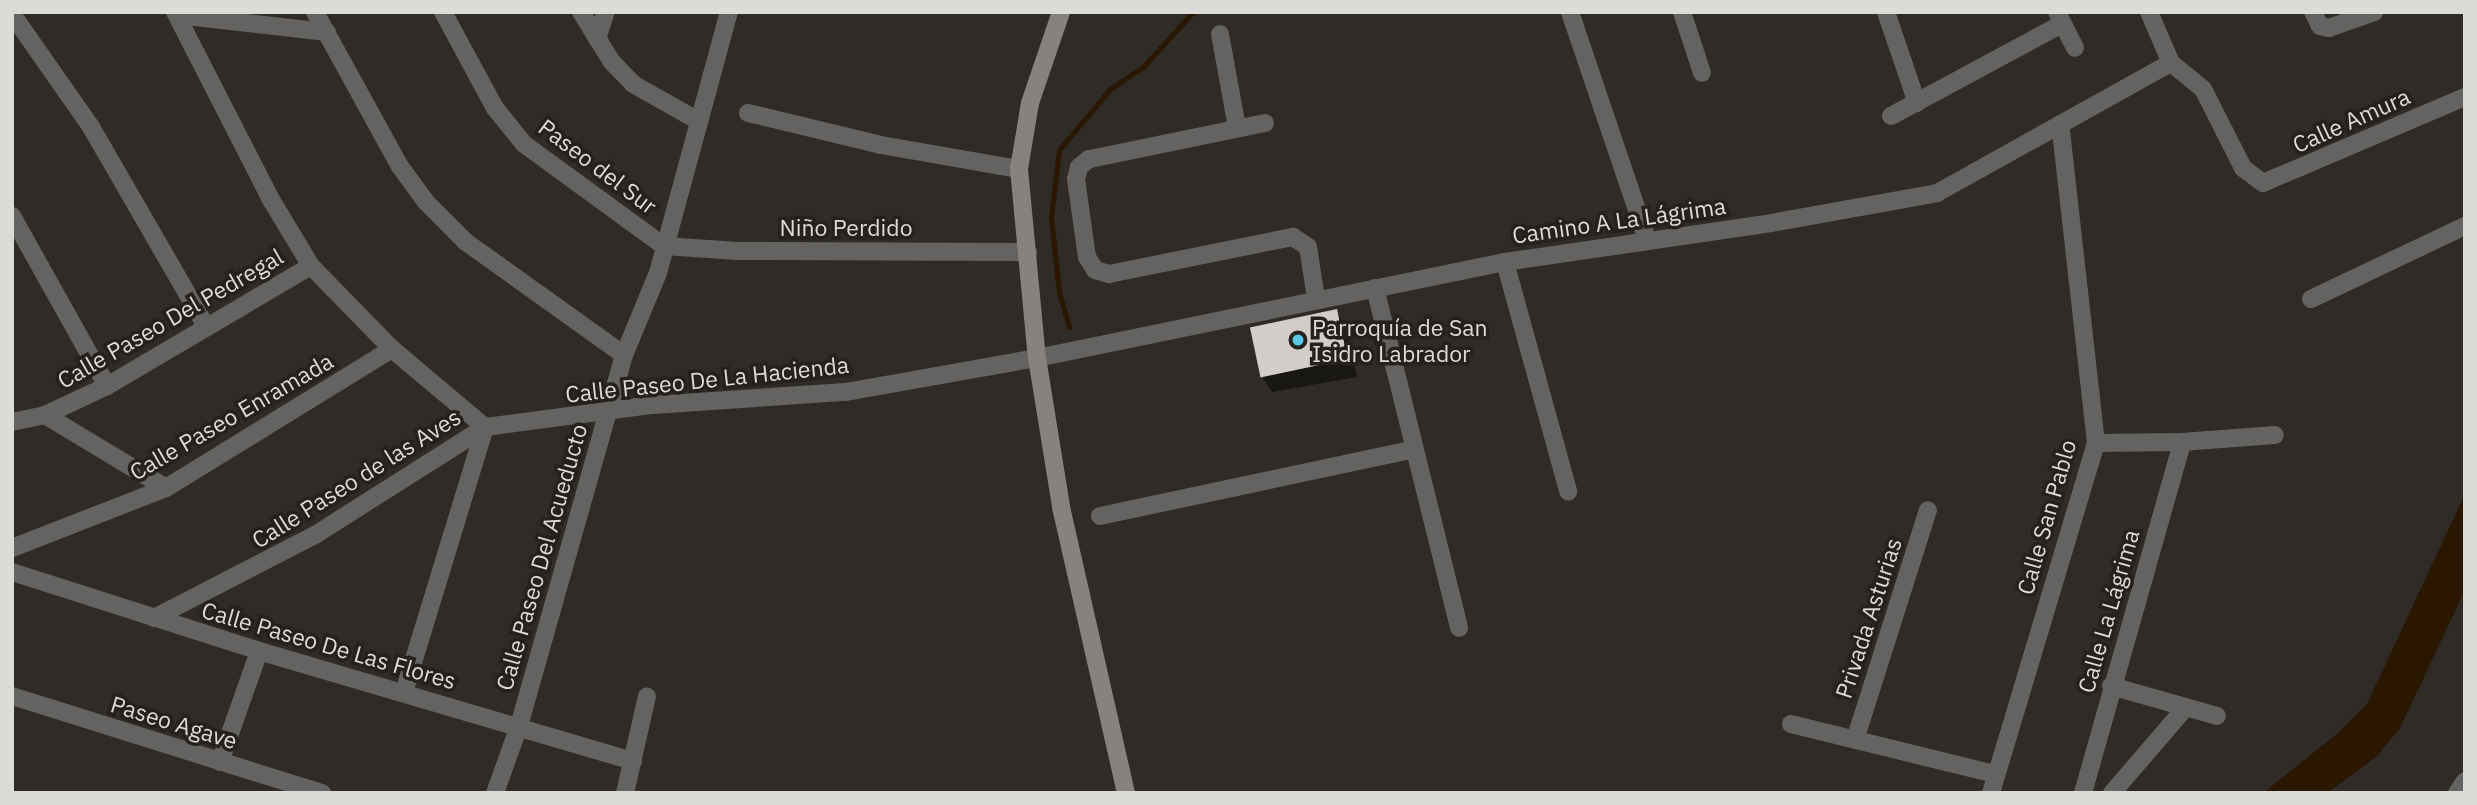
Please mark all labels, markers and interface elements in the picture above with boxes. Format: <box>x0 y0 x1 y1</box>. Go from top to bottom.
street label: Calle Amura <box>2288 82 2414 158</box>
street label: Paseo del Sur <box>534 113 662 219</box>
street label: Camino A La Lágrima <box>1510 191 1728 249</box>
street label: Niño Perdido <box>779 213 913 241</box>
street label: Calle Paseo Del Pedregal <box>52 242 288 394</box>
place label: Parroquía de San Isidro Labrador <box>1312 313 1488 367</box>
marker: Parroquía de San Isidro Labrador <box>1290 332 1306 348</box>
street label: Calle Paseo Enramada <box>124 346 338 486</box>
street label: Calle Paseo De La Hacienda <box>564 350 850 408</box>
street label: Calle Paseo de las Aves <box>247 402 465 554</box>
street label: Calle Paseo Del Acueducto <box>490 421 592 693</box>
street label: Calle San Pablo <box>2011 436 2081 598</box>
street label: Calle La Lágrima <box>2071 526 2145 696</box>
street label: Privada Asturias <box>1829 534 1907 702</box>
street label: Calle Paseo De Las Flores <box>199 595 459 695</box>
street label: Paseo Agave <box>107 690 241 754</box>

